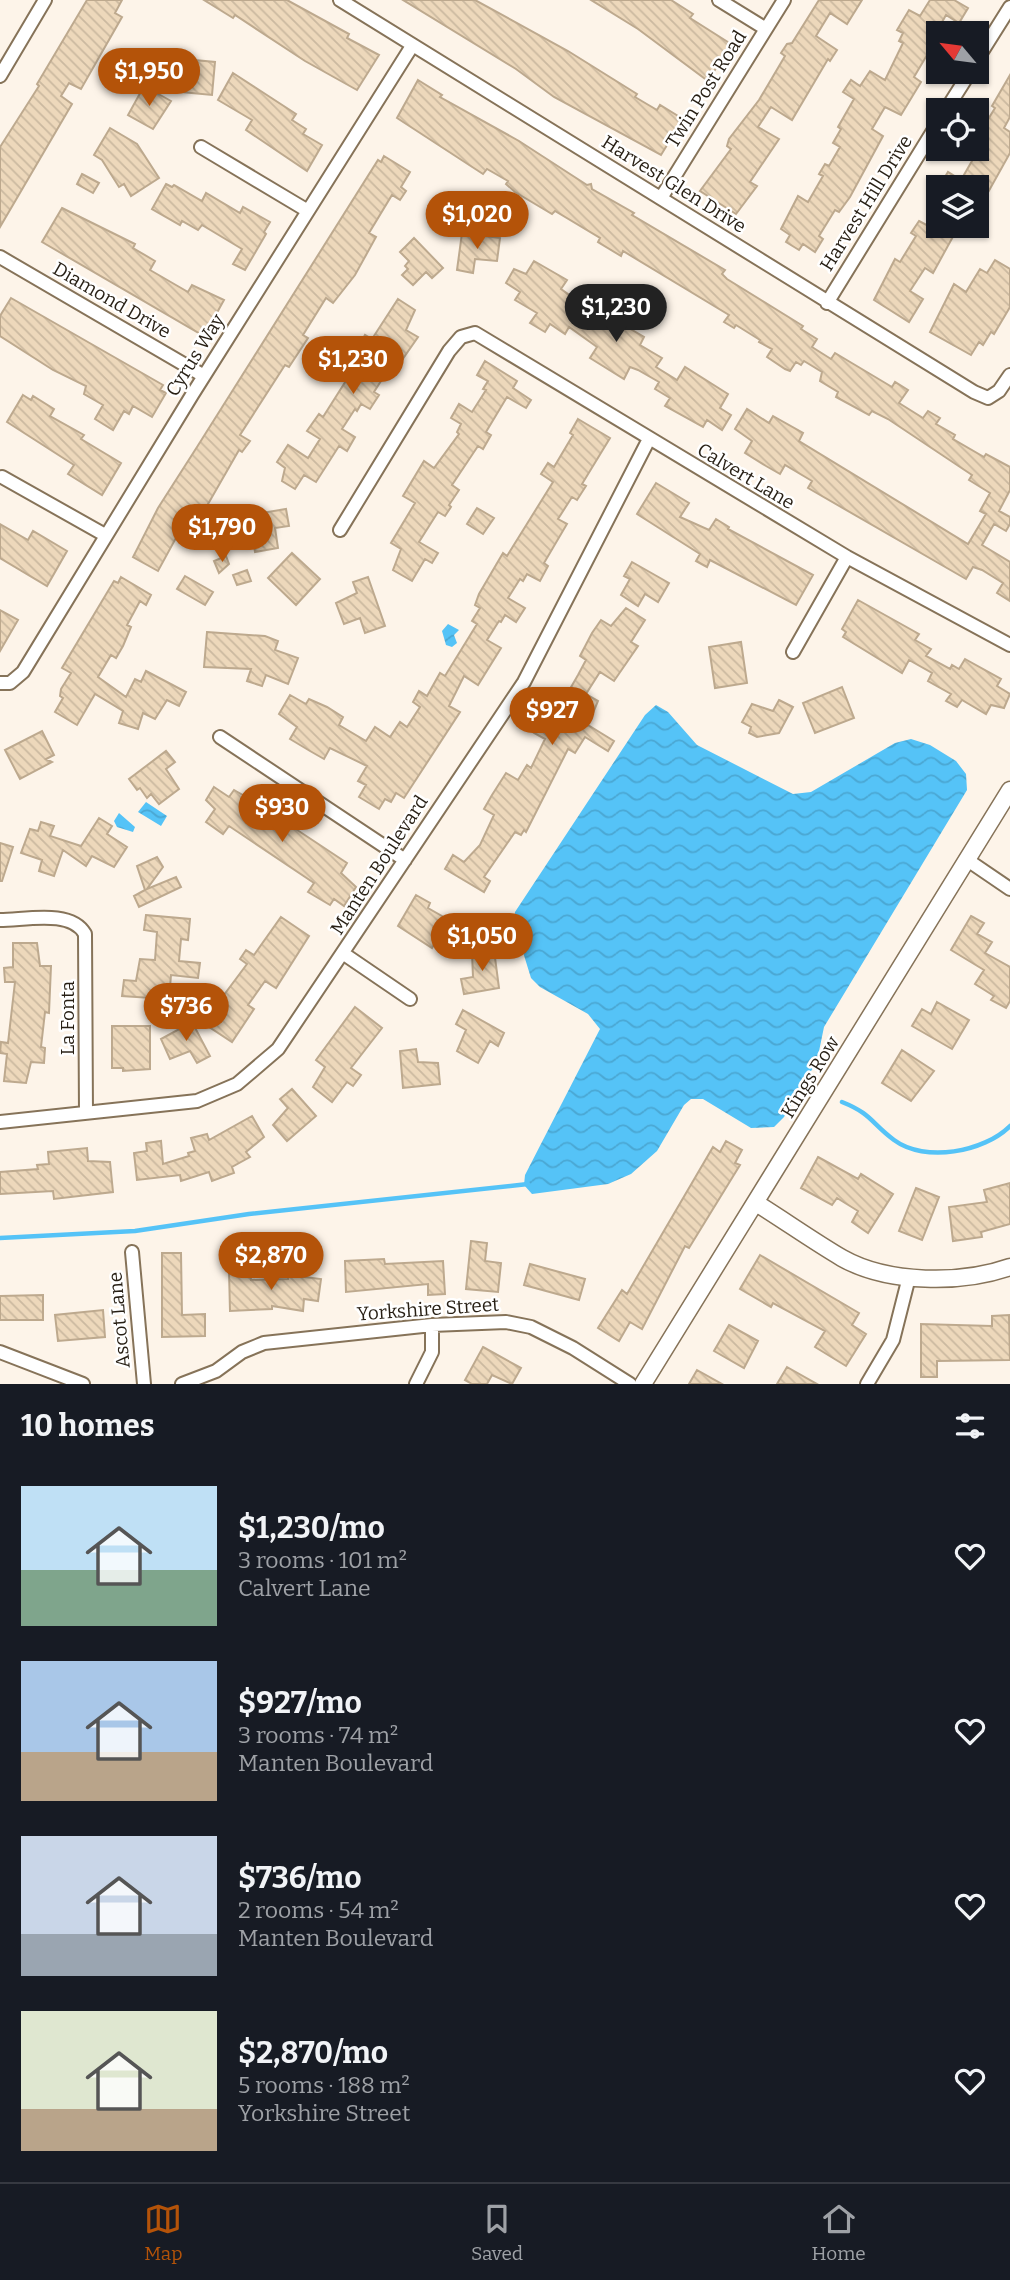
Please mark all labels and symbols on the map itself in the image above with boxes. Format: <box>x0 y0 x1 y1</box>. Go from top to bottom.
north arrow <box>926 21 989 84</box>
street label: Twin Post Road <box>661 26 751 152</box>
pin: $1,950 <box>92 48 206 108</box>
street label: Harvest Glen Drive <box>598 130 750 238</box>
street label: Harvest Hill Drive <box>815 131 917 275</box>
pin: $1,020 <box>420 191 534 251</box>
street label: Diamond Drive <box>49 257 175 343</box>
pin: $1,230 <box>559 284 673 344</box>
street label: Cyrus Way <box>161 309 230 400</box>
pin: $1,230 <box>296 336 410 396</box>
street label: Calvert Lane <box>693 438 799 514</box>
pin: $1,790 <box>165 504 279 564</box>
pin: $927 <box>511 688 593 747</box>
pin: $930 <box>241 784 323 844</box>
street label: Manten Boulevard <box>325 791 433 939</box>
pin: $1,050 <box>425 914 539 973</box>
street label: La Fonta <box>56 980 79 1055</box>
pin: $736 <box>145 984 227 1043</box>
street label: Kings Row <box>776 1031 845 1122</box>
pin: $2,870 <box>214 1232 328 1292</box>
street label: Ascot Lane <box>103 1271 135 1369</box>
street label: Yorkshire Street <box>356 1293 500 1325</box>

